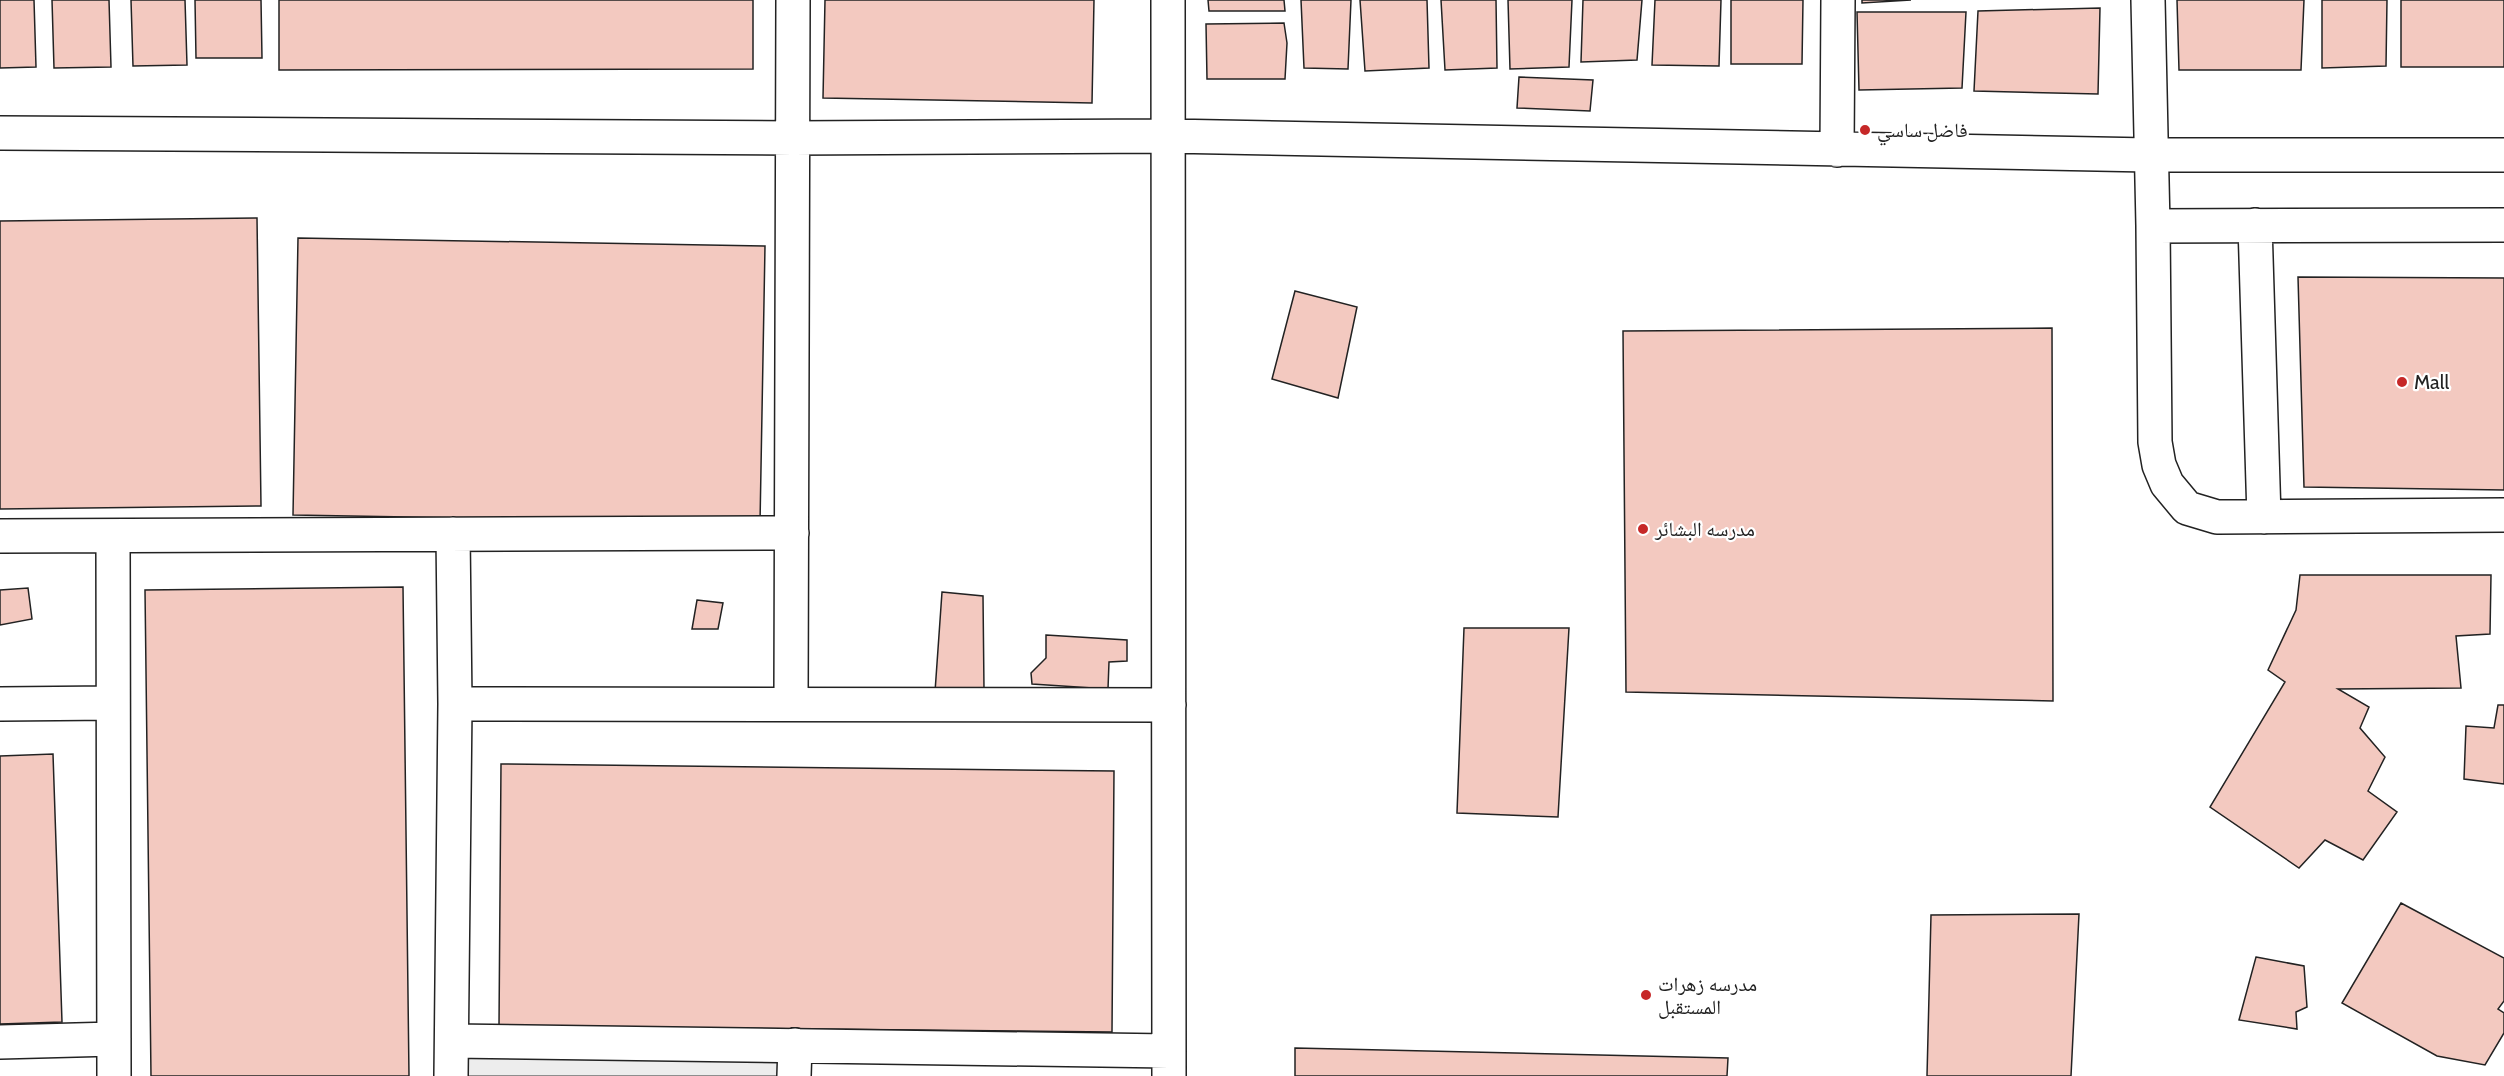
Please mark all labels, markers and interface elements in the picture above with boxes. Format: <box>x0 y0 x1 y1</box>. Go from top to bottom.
place label: فاضل ساسي <box>1877 118 1968 146</box>
marker: فاضل ساسي <box>1858 123 1872 137</box>
place label: Mall <box>2414 370 2449 394</box>
marker: Mall <box>2395 375 2409 389</box>
place label: مدرسه البشائر <box>1654 517 1755 541</box>
marker: مدرسه البشائر <box>1636 522 1650 536</box>
place label: مدرسه زهرات المستقبل <box>1658 972 1757 1019</box>
marker: مدرسه زهرات المستقبل <box>1639 988 1653 1002</box>

